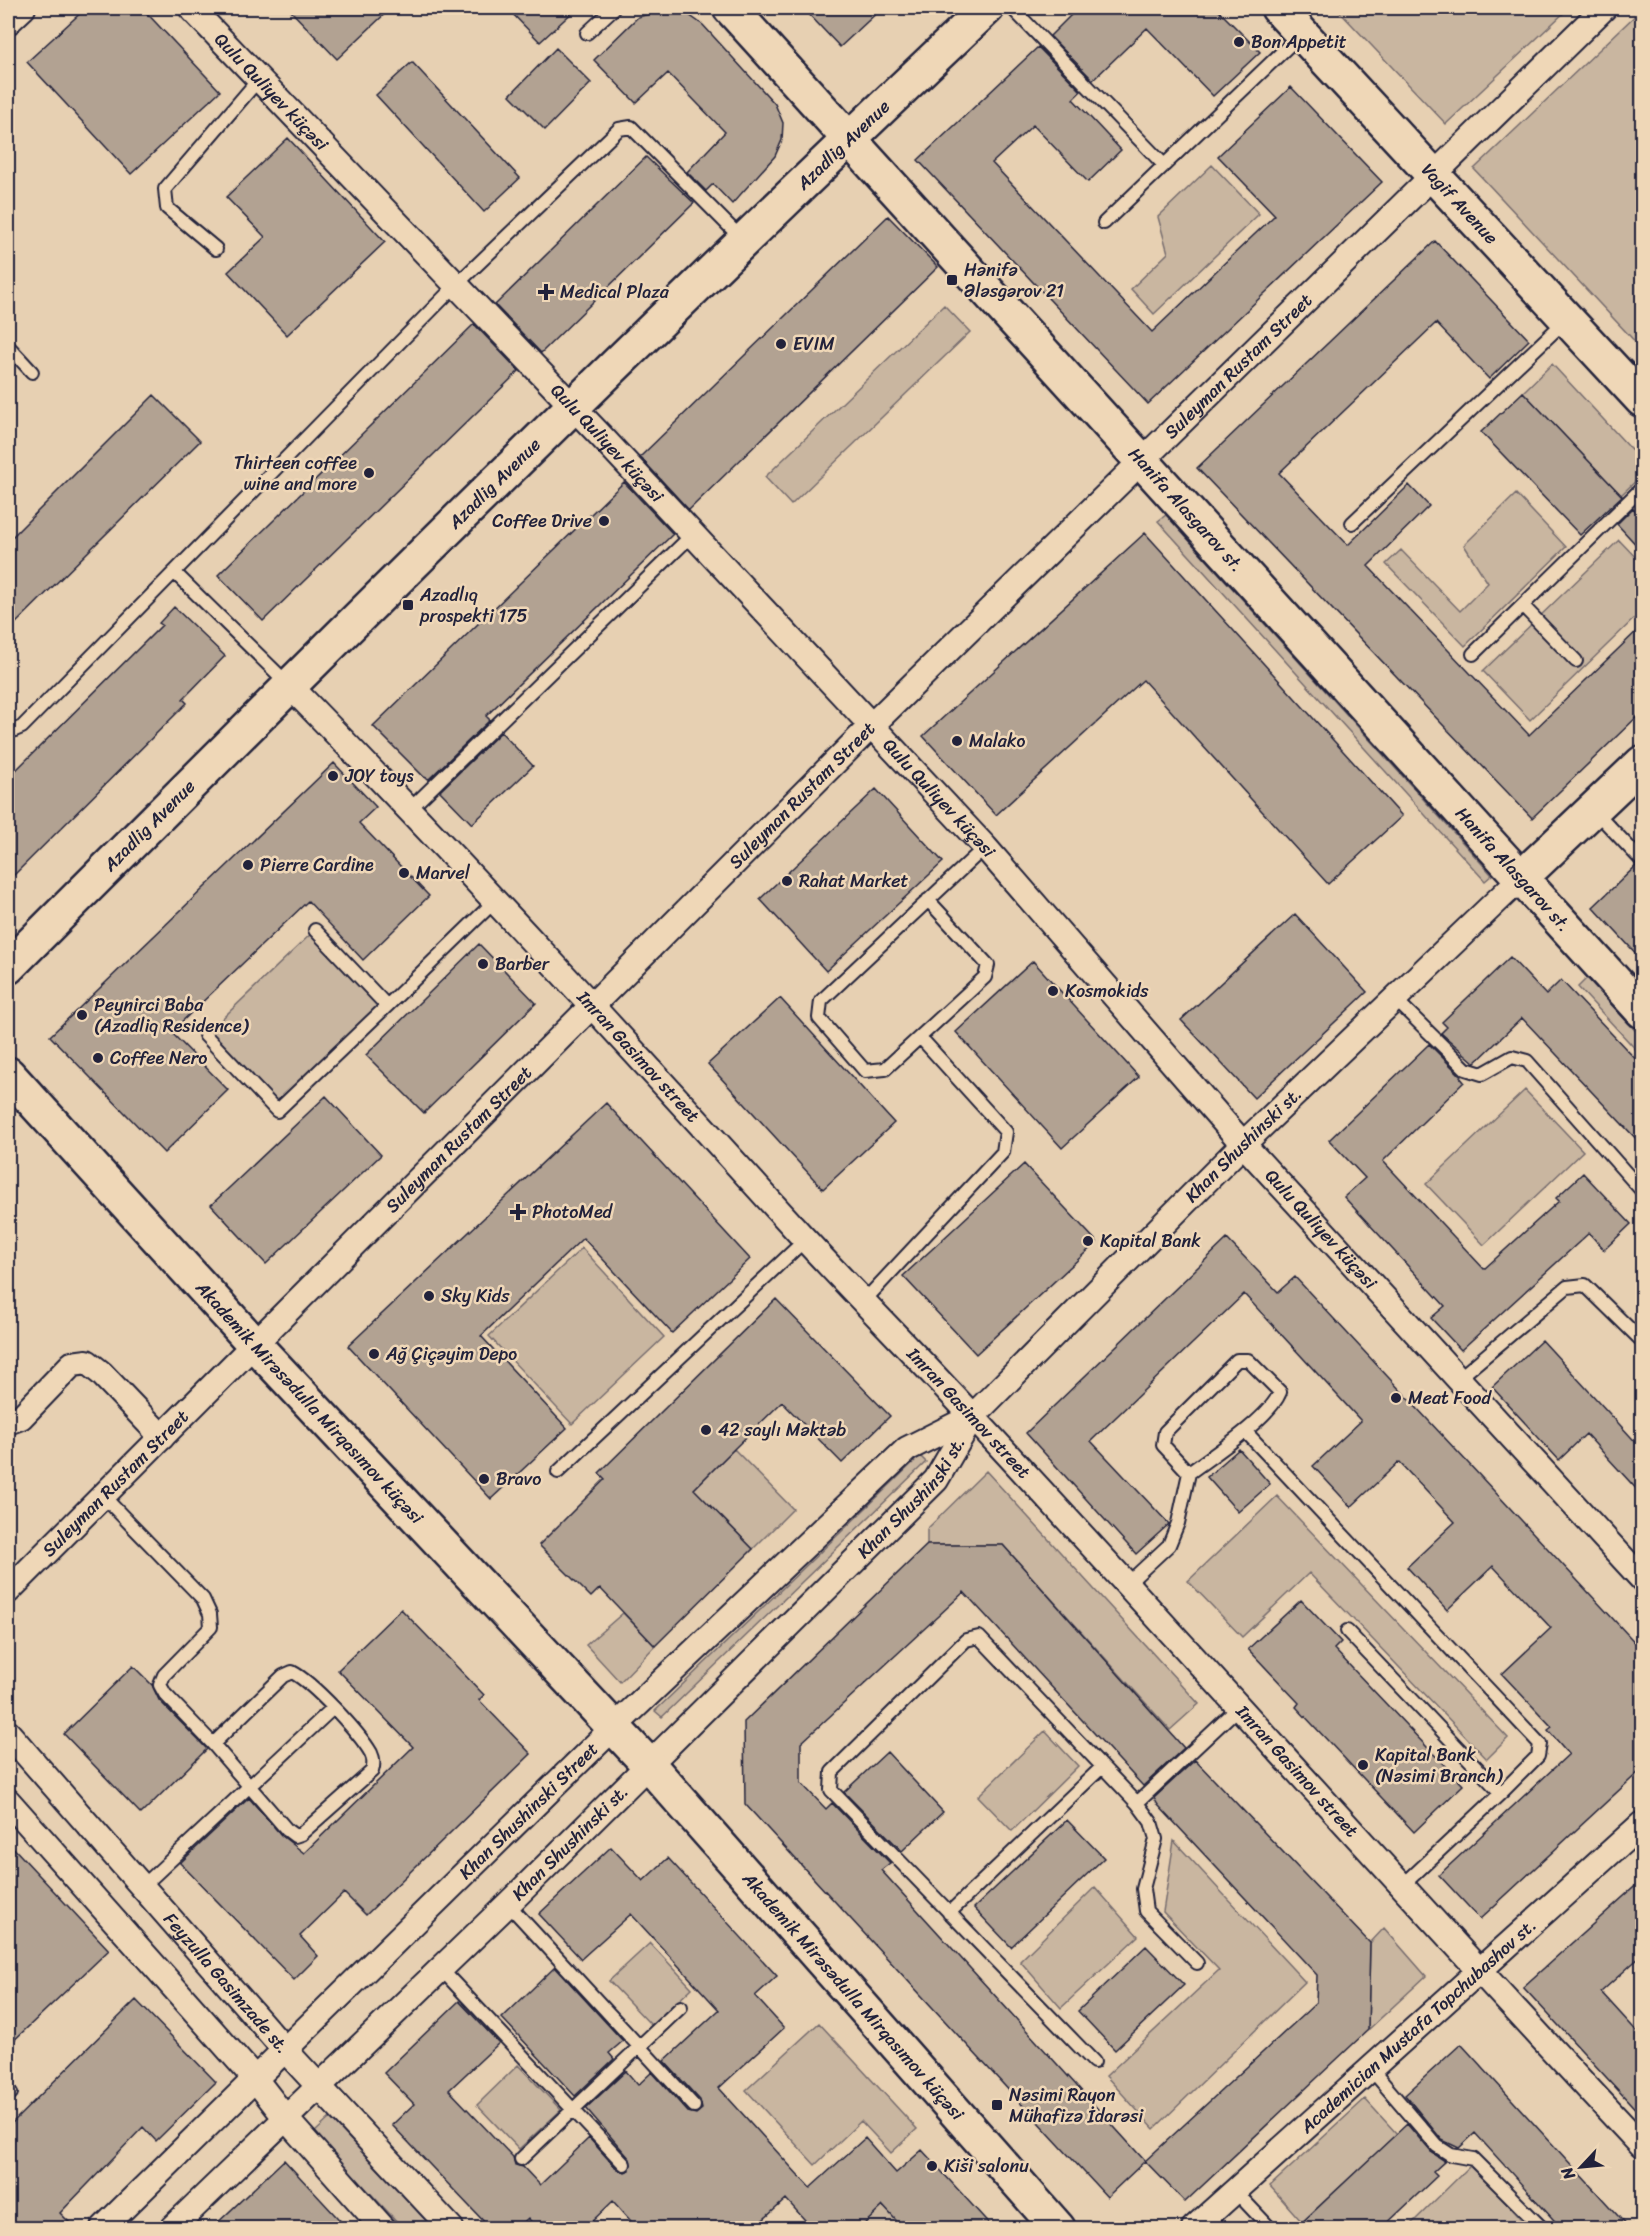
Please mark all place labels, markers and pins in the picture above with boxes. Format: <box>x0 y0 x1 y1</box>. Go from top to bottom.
place label: Bon Appetit <box>1251 26 1347 58</box>
marker: Bon Appetit <box>1232 35 1246 49</box>
place label: Hənifə Ələsgərov 21 <box>964 254 1064 307</box>
marker: Hənifə Ələsgərov 21 <box>945 273 959 287</box>
place label: Medical Plaza <box>560 276 670 308</box>
marker: Medical Plaza <box>537 283 555 301</box>
place label: EVIM <box>793 328 835 360</box>
marker: EVIM <box>774 337 788 351</box>
place label: Thirteen coffee wine and more <box>234 447 357 500</box>
marker: Thirteen coffee wine and more <box>362 466 376 480</box>
place label: Coffee Drive <box>492 505 592 537</box>
marker: Coffee Drive <box>597 514 611 528</box>
place label: Azadlıq prospekti 175 <box>419 579 528 632</box>
marker: Azadlıq prospekti 175 <box>401 598 415 612</box>
place label: Malako <box>969 725 1025 757</box>
marker: Malako <box>950 734 964 748</box>
place label: JOY toys <box>344 760 414 792</box>
marker: JOY toys <box>326 769 340 783</box>
place label: Pierre Cardine <box>260 849 374 881</box>
place label: Marvel <box>416 857 471 889</box>
marker: Pierre Cardine <box>241 858 255 872</box>
place label: Rahat Market <box>799 865 909 897</box>
marker: Marvel <box>397 866 411 880</box>
marker: Rahat Market <box>780 874 794 888</box>
place label: Barber <box>495 948 551 980</box>
marker: Barber <box>476 957 490 971</box>
place label: Kosmokids <box>1065 975 1149 1007</box>
marker: Kosmokids <box>1046 984 1060 998</box>
place label: Peynirci Baba (Azadliq Residence) <box>94 989 250 1042</box>
marker: Peynirci Baba (Azadliq Residence) <box>75 1008 89 1022</box>
place label: Coffee Nero <box>110 1042 207 1074</box>
marker: Coffee Nero <box>91 1051 105 1065</box>
place label: PhotoMed <box>532 1196 614 1228</box>
marker: PhotoMed <box>509 1203 527 1221</box>
place label: Kapital Bank <box>1100 1225 1201 1257</box>
marker: Kapital Bank <box>1081 1234 1095 1248</box>
place label: Sky Kids <box>441 1280 510 1312</box>
marker: Sky Kids <box>422 1289 436 1303</box>
place label: Ağ Çiçəyim Depo <box>385 1338 517 1370</box>
marker: Ağ Çiçəyim Depo <box>367 1347 381 1361</box>
place label: Meat Food <box>1408 1382 1492 1414</box>
marker: Meat Food <box>1389 1391 1403 1405</box>
place label: 42 saylı Məktəb <box>718 1414 846 1446</box>
marker: 42 saylı Məktəb <box>699 1423 713 1437</box>
place label: Bravo <box>496 1463 541 1495</box>
marker: Bravo <box>477 1472 491 1486</box>
place label: Kapital Bank (Nəsimi Branch) <box>1375 1739 1504 1792</box>
marker: Kapital Bank (Nəsimi Branch) <box>1356 1758 1370 1772</box>
place label: Nəsimi Rayon Mühafizə İdarəsi <box>1009 2079 1144 2132</box>
marker: Nəsimi Rayon Mühafizə İdarəsi <box>990 2098 1004 2112</box>
place label: Kiši salonu <box>944 2150 1029 2182</box>
marker: Kiši salonu <box>925 2159 939 2173</box>

